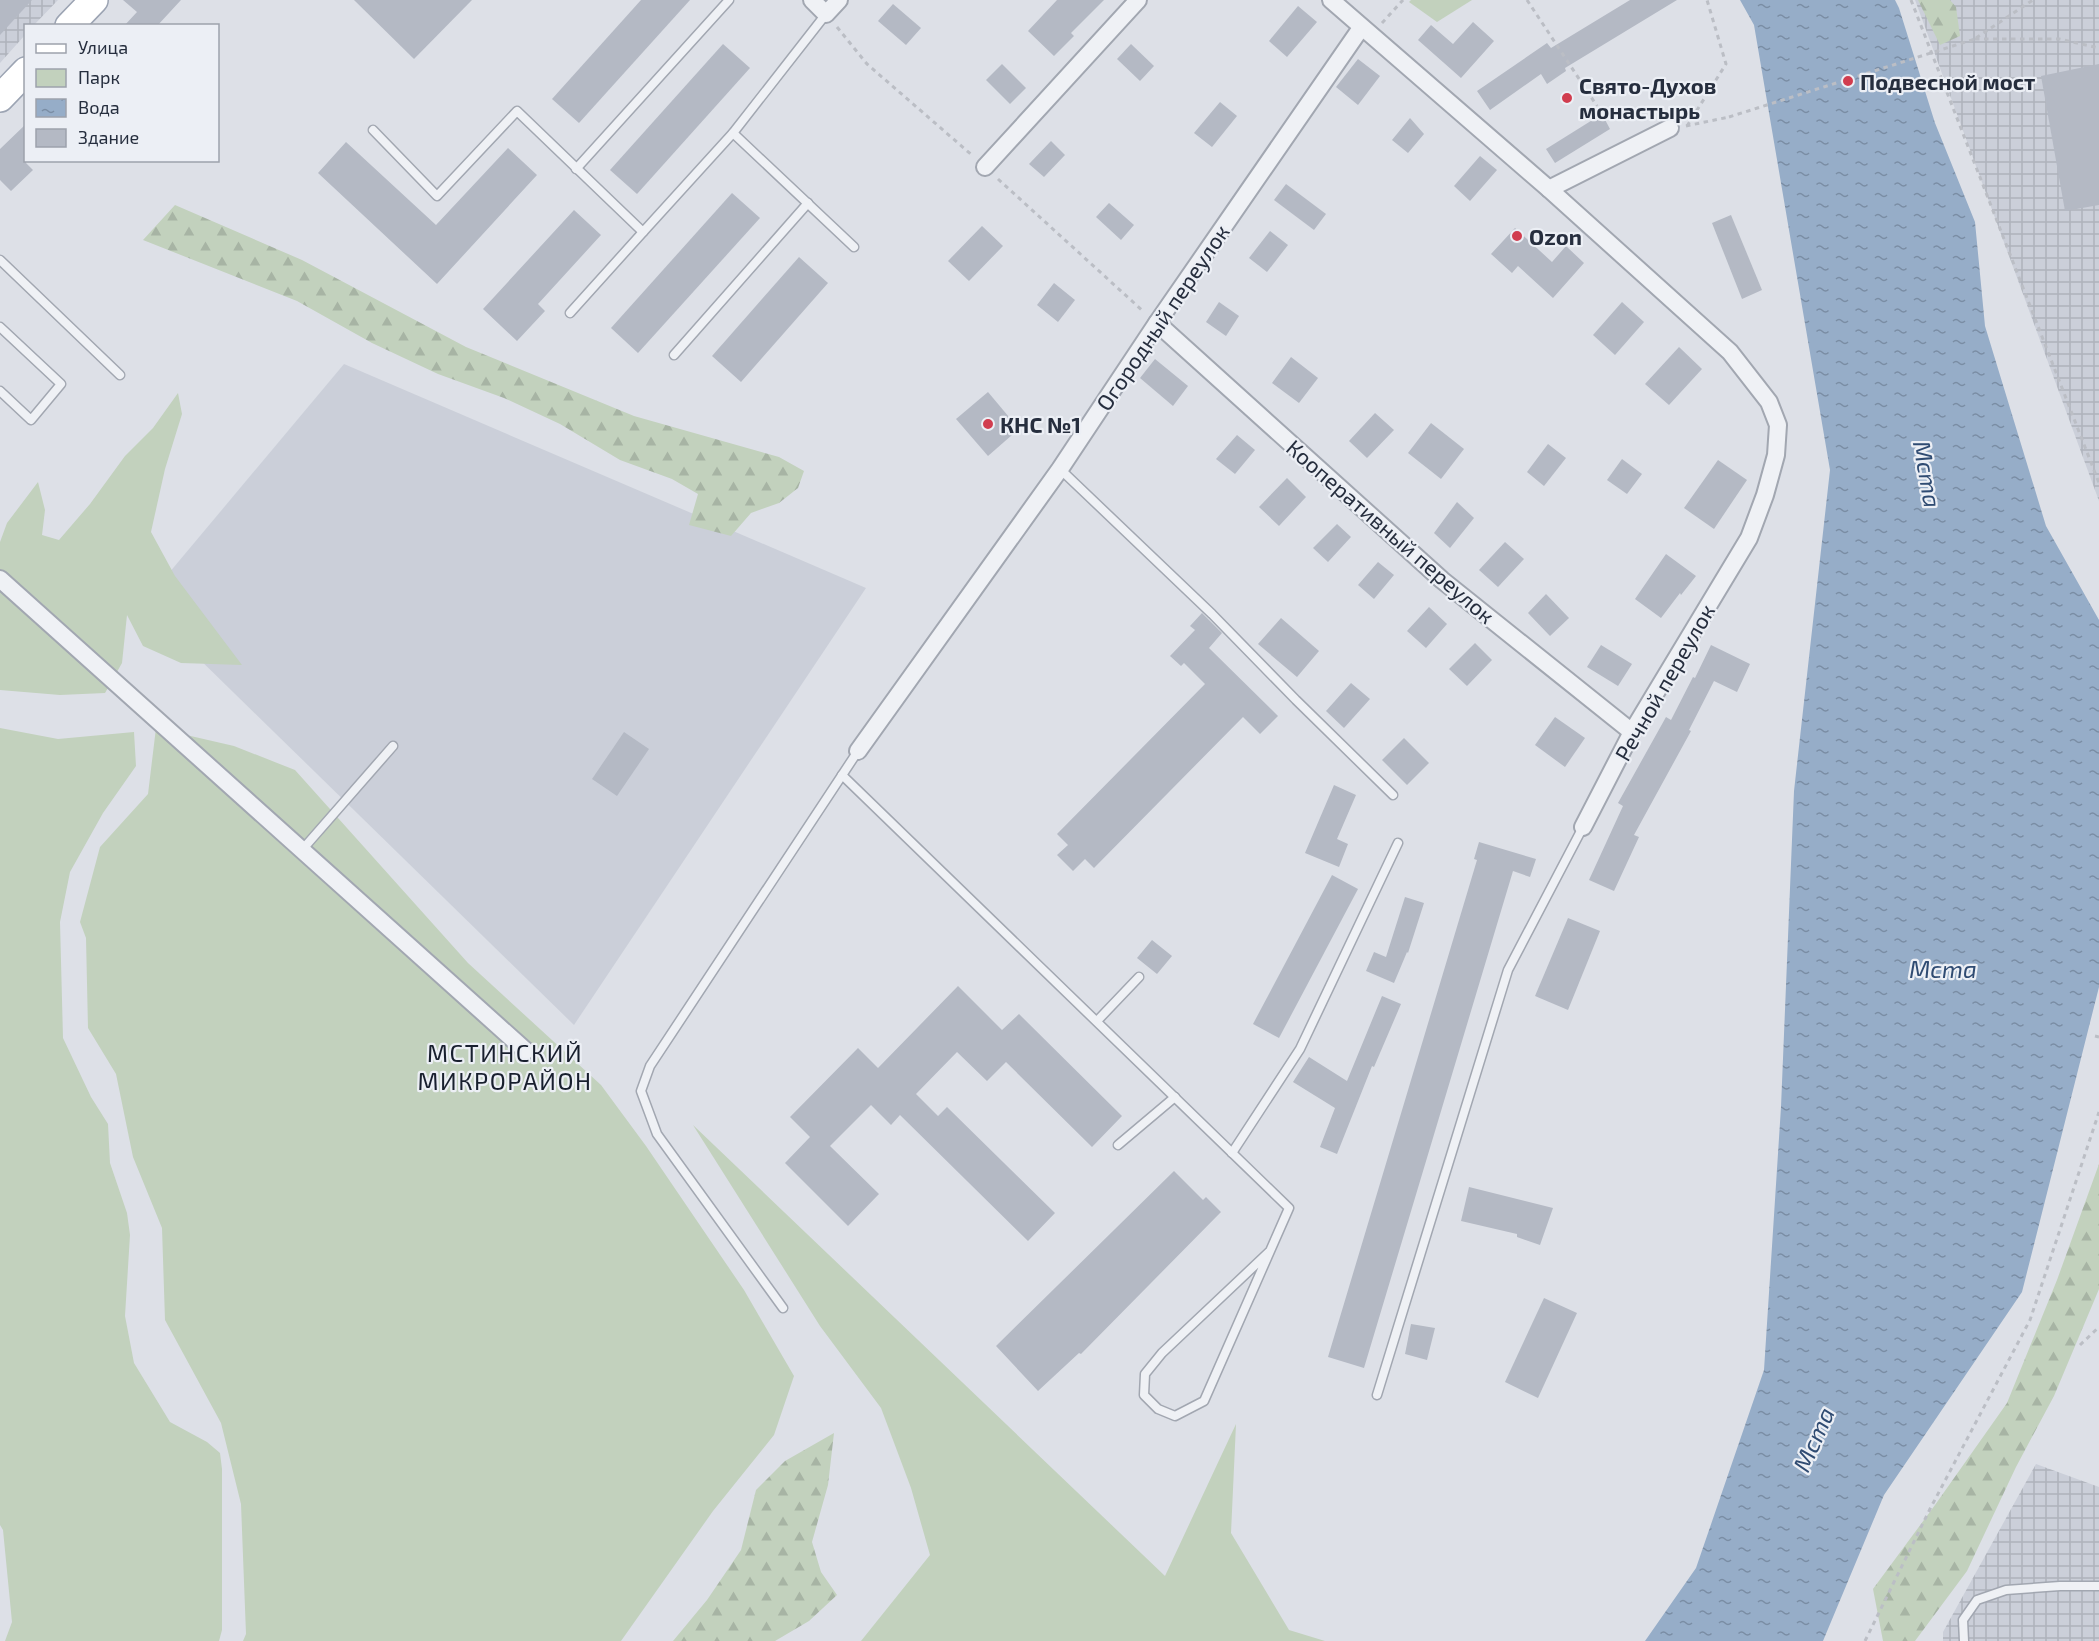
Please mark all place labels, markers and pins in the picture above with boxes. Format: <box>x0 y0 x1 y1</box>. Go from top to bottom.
place label: Подвесной мост <box>1860 68 2035 94</box>
place label: Свято-Духов монастырь <box>1579 72 1716 123</box>
marker: Подвесной мост <box>1841 74 1855 88</box>
marker: Свято-Духов монастырь <box>1560 91 1574 105</box>
place label: Ozon <box>1529 223 1582 249</box>
marker: Ozon <box>1510 229 1524 243</box>
place label: КНС №1 <box>1000 411 1081 437</box>
marker: КНС №1 <box>981 417 995 431</box>

